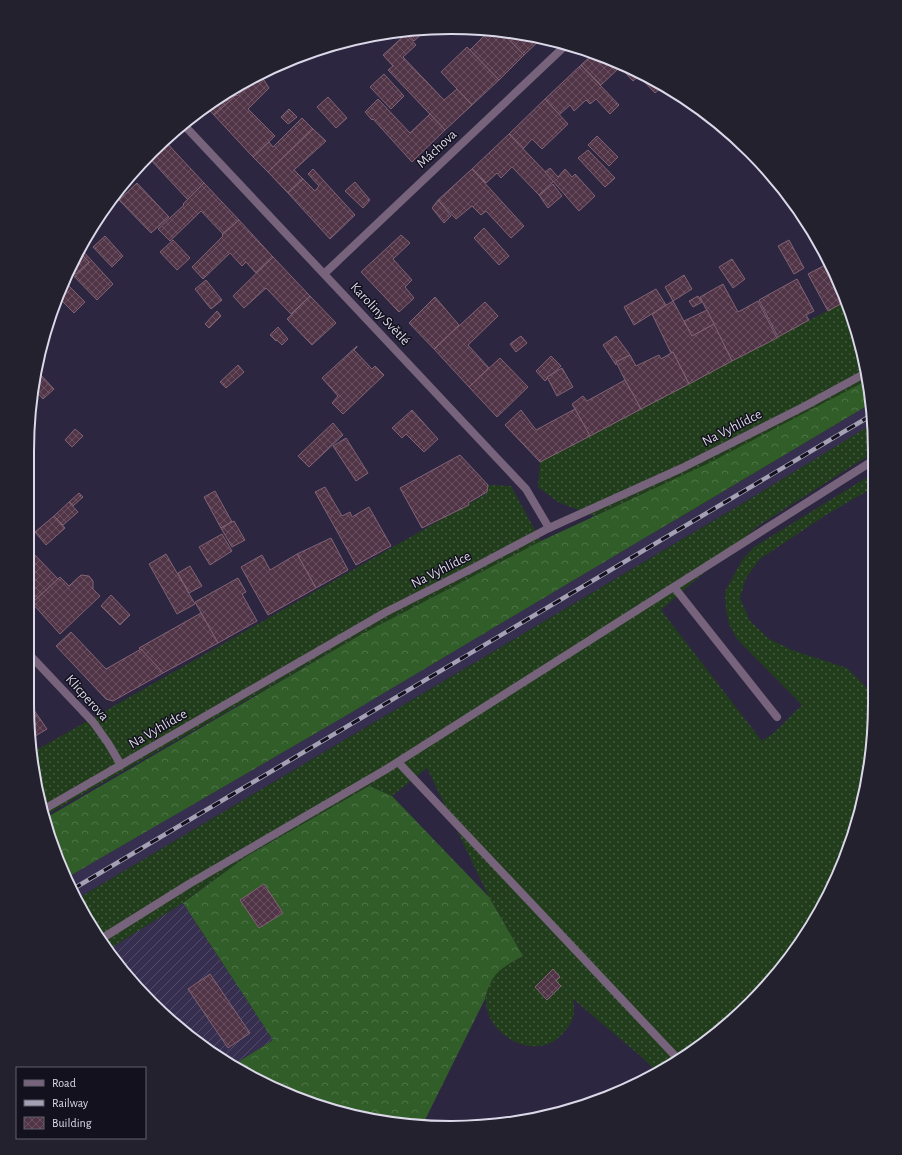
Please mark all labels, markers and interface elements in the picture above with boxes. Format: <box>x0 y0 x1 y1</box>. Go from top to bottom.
street label: Máchova <box>414 127 460 171</box>
street label: Karoliny Světlé <box>348 280 412 348</box>
street label: Na Vyhlídce <box>700 407 764 449</box>
street label: Na Vyhlídce <box>409 549 473 591</box>
street label: Klicperova <box>63 672 112 724</box>
street label: Na Vyhlídce <box>126 707 190 751</box>
legend <box>16 1067 146 1139</box>
text: Road <box>52 1077 76 1089</box>
text: Railway <box>52 1097 88 1110</box>
text: Building <box>52 1117 92 1129</box>

